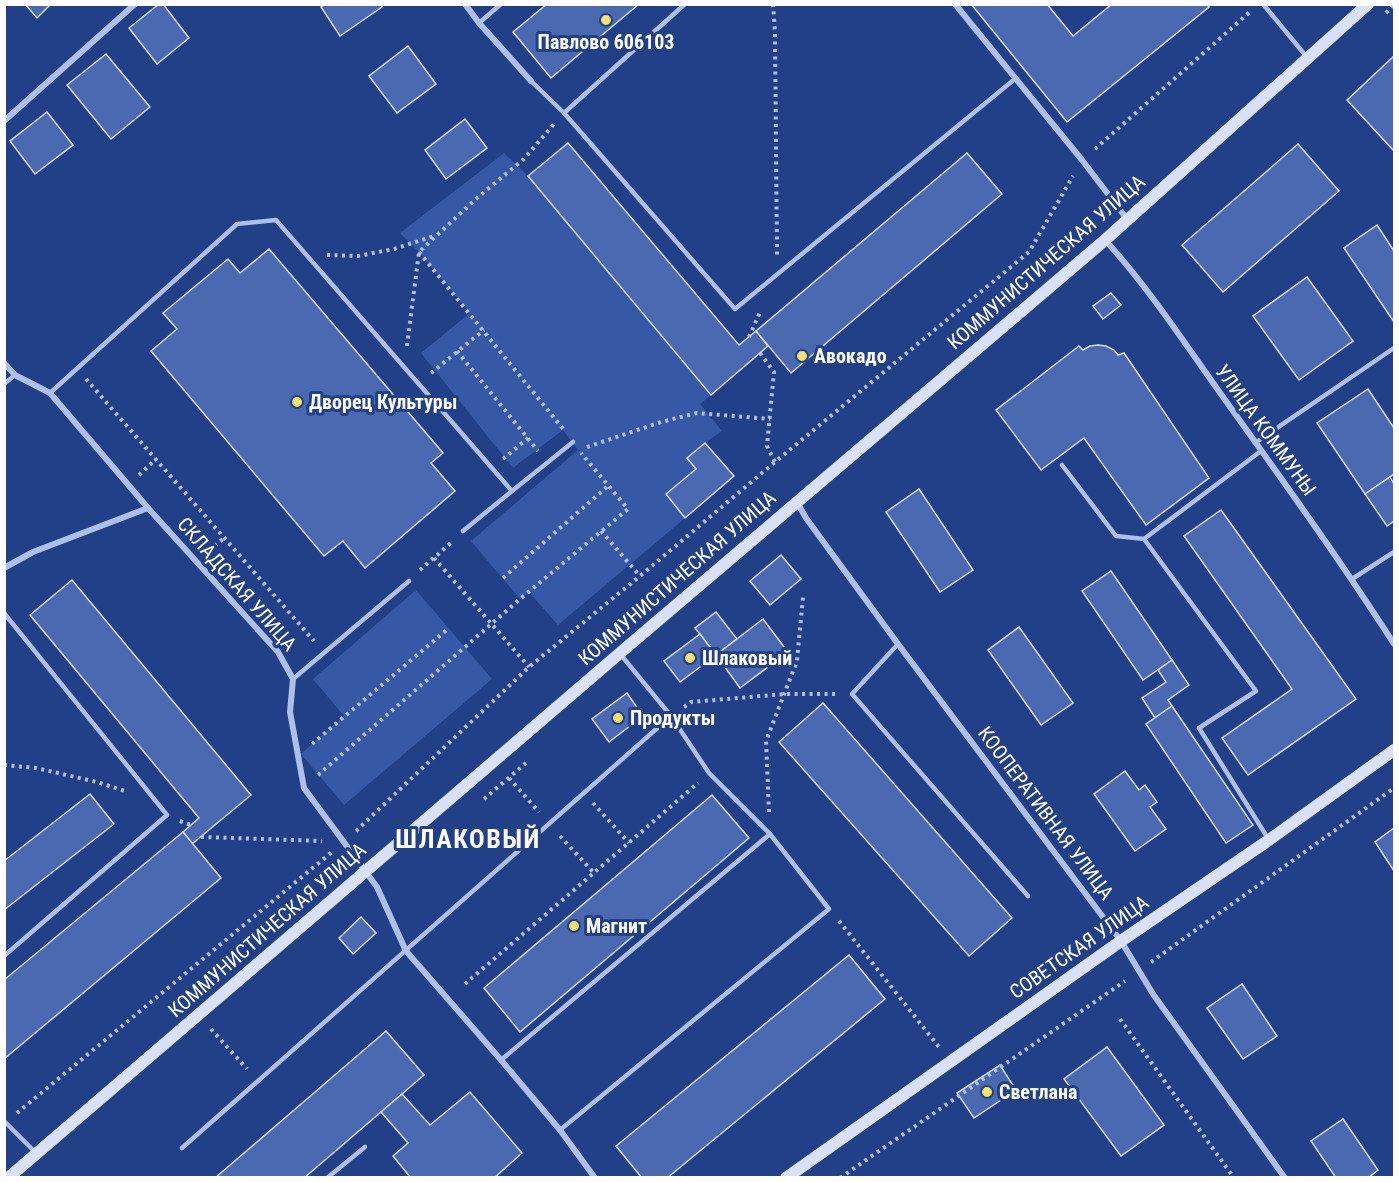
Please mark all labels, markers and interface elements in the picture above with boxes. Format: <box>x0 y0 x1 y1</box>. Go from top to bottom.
marker: Павлово 606103 <box>599 13 613 27</box>
place label: Павлово 606103 <box>538 30 674 54</box>
street label: КОММУНИСТИЧЕСКАЯ УЛИЦА <box>942 169 1150 354</box>
place label: Авокадо <box>814 344 887 368</box>
marker: Авокадо <box>795 349 809 363</box>
street label: УЛИЦА КОММУНЫ <box>1210 360 1322 500</box>
place label: Дворец Культуры <box>309 390 457 414</box>
marker: Дворец Культуры <box>290 395 304 409</box>
street label: КОММУНИСТИЧЕСКАЯ УЛИЦА <box>573 485 781 670</box>
street label: СКЛАДСКАЯ УЛИЦА <box>172 512 302 656</box>
place label: Шлаковый <box>702 646 792 670</box>
marker: Шлаковый <box>683 651 697 665</box>
place label: Продукты <box>630 706 715 730</box>
marker: Продукты <box>611 711 625 725</box>
street label: КООПЕРАТИВНАЯ УЛИЦА <box>973 722 1119 905</box>
district label: ШЛАКОВЫЙ <box>395 824 541 854</box>
street label: КОММУНИСТИЧЕСКАЯ УЛИЦА <box>163 837 371 1022</box>
street label: СОВЕТСКАЯ УЛИЦА <box>1005 890 1153 1004</box>
place label: Магнит <box>586 914 647 938</box>
marker: Магнит <box>567 919 581 933</box>
place label: Светлана <box>999 1080 1077 1104</box>
marker: Светлана <box>980 1085 994 1099</box>

